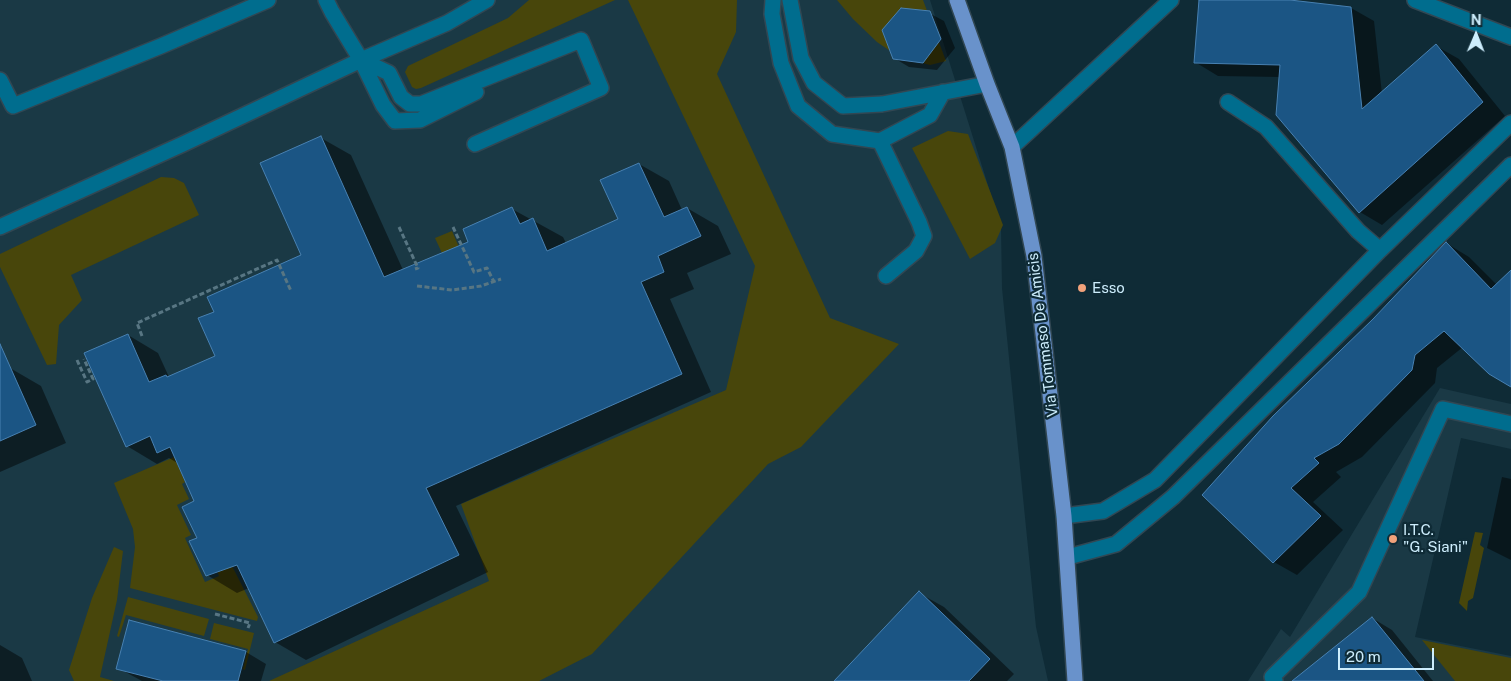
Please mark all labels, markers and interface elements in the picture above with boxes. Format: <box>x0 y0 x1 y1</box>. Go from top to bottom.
north arrow <box>1451 10 1501 60</box>
text: N <box>1471 12 1482 28</box>
street label: Via Tommaso De Amicis <box>1024 252 1062 418</box>
place label: Esso <box>1092 279 1125 297</box>
marker: Esso <box>1076 282 1088 294</box>
place label: I.T.C. "G. Siani" <box>1403 521 1468 556</box>
marker: I.T.C. "G. Siani" <box>1387 533 1399 545</box>
scale bar <box>1341 638 1437 670</box>
text: 20 m <box>1346 648 1381 665</box>

